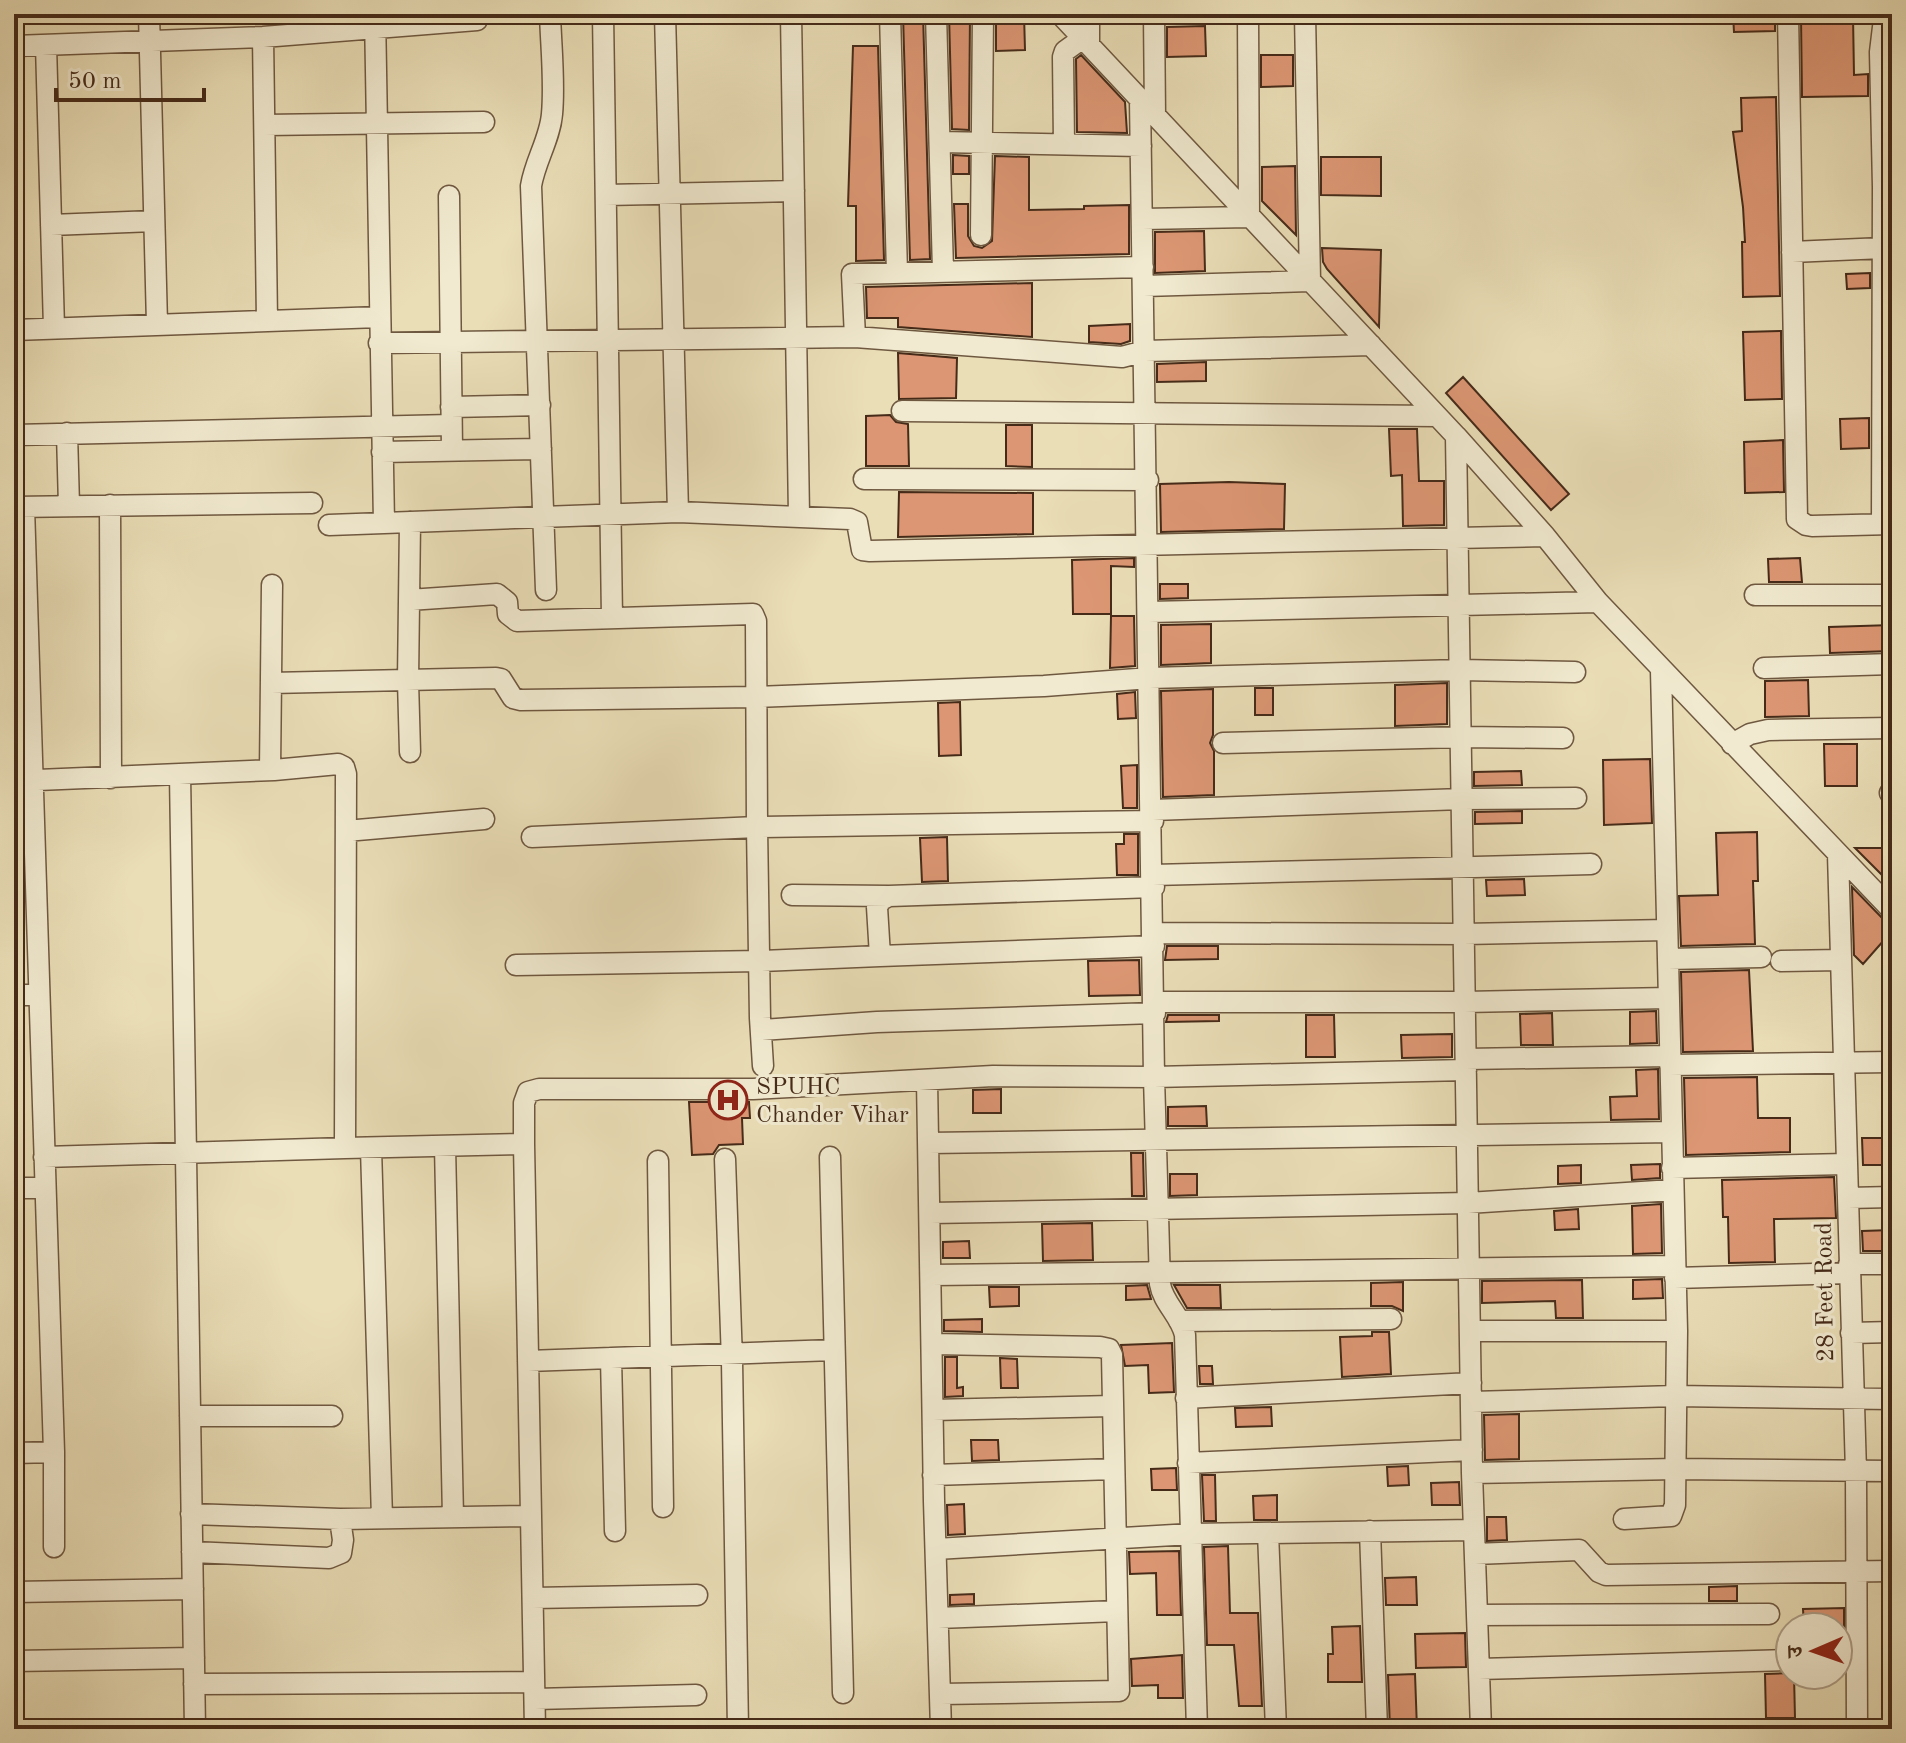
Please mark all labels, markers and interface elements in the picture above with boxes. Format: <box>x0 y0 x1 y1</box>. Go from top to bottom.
scale bar <box>56 52 204 102</box>
text: 50 m <box>68 70 122 94</box>
place label: SPUHC Chander Vihar <box>756 1076 909 1128</box>
hospital icon: SPUHC Chander Vihar <box>707 1079 749 1121</box>
street label: 28 Feet Road <box>1813 1222 1839 1362</box>
north arrow <box>1774 1611 1854 1691</box>
text: उ <box>1785 1644 1807 1660</box>

